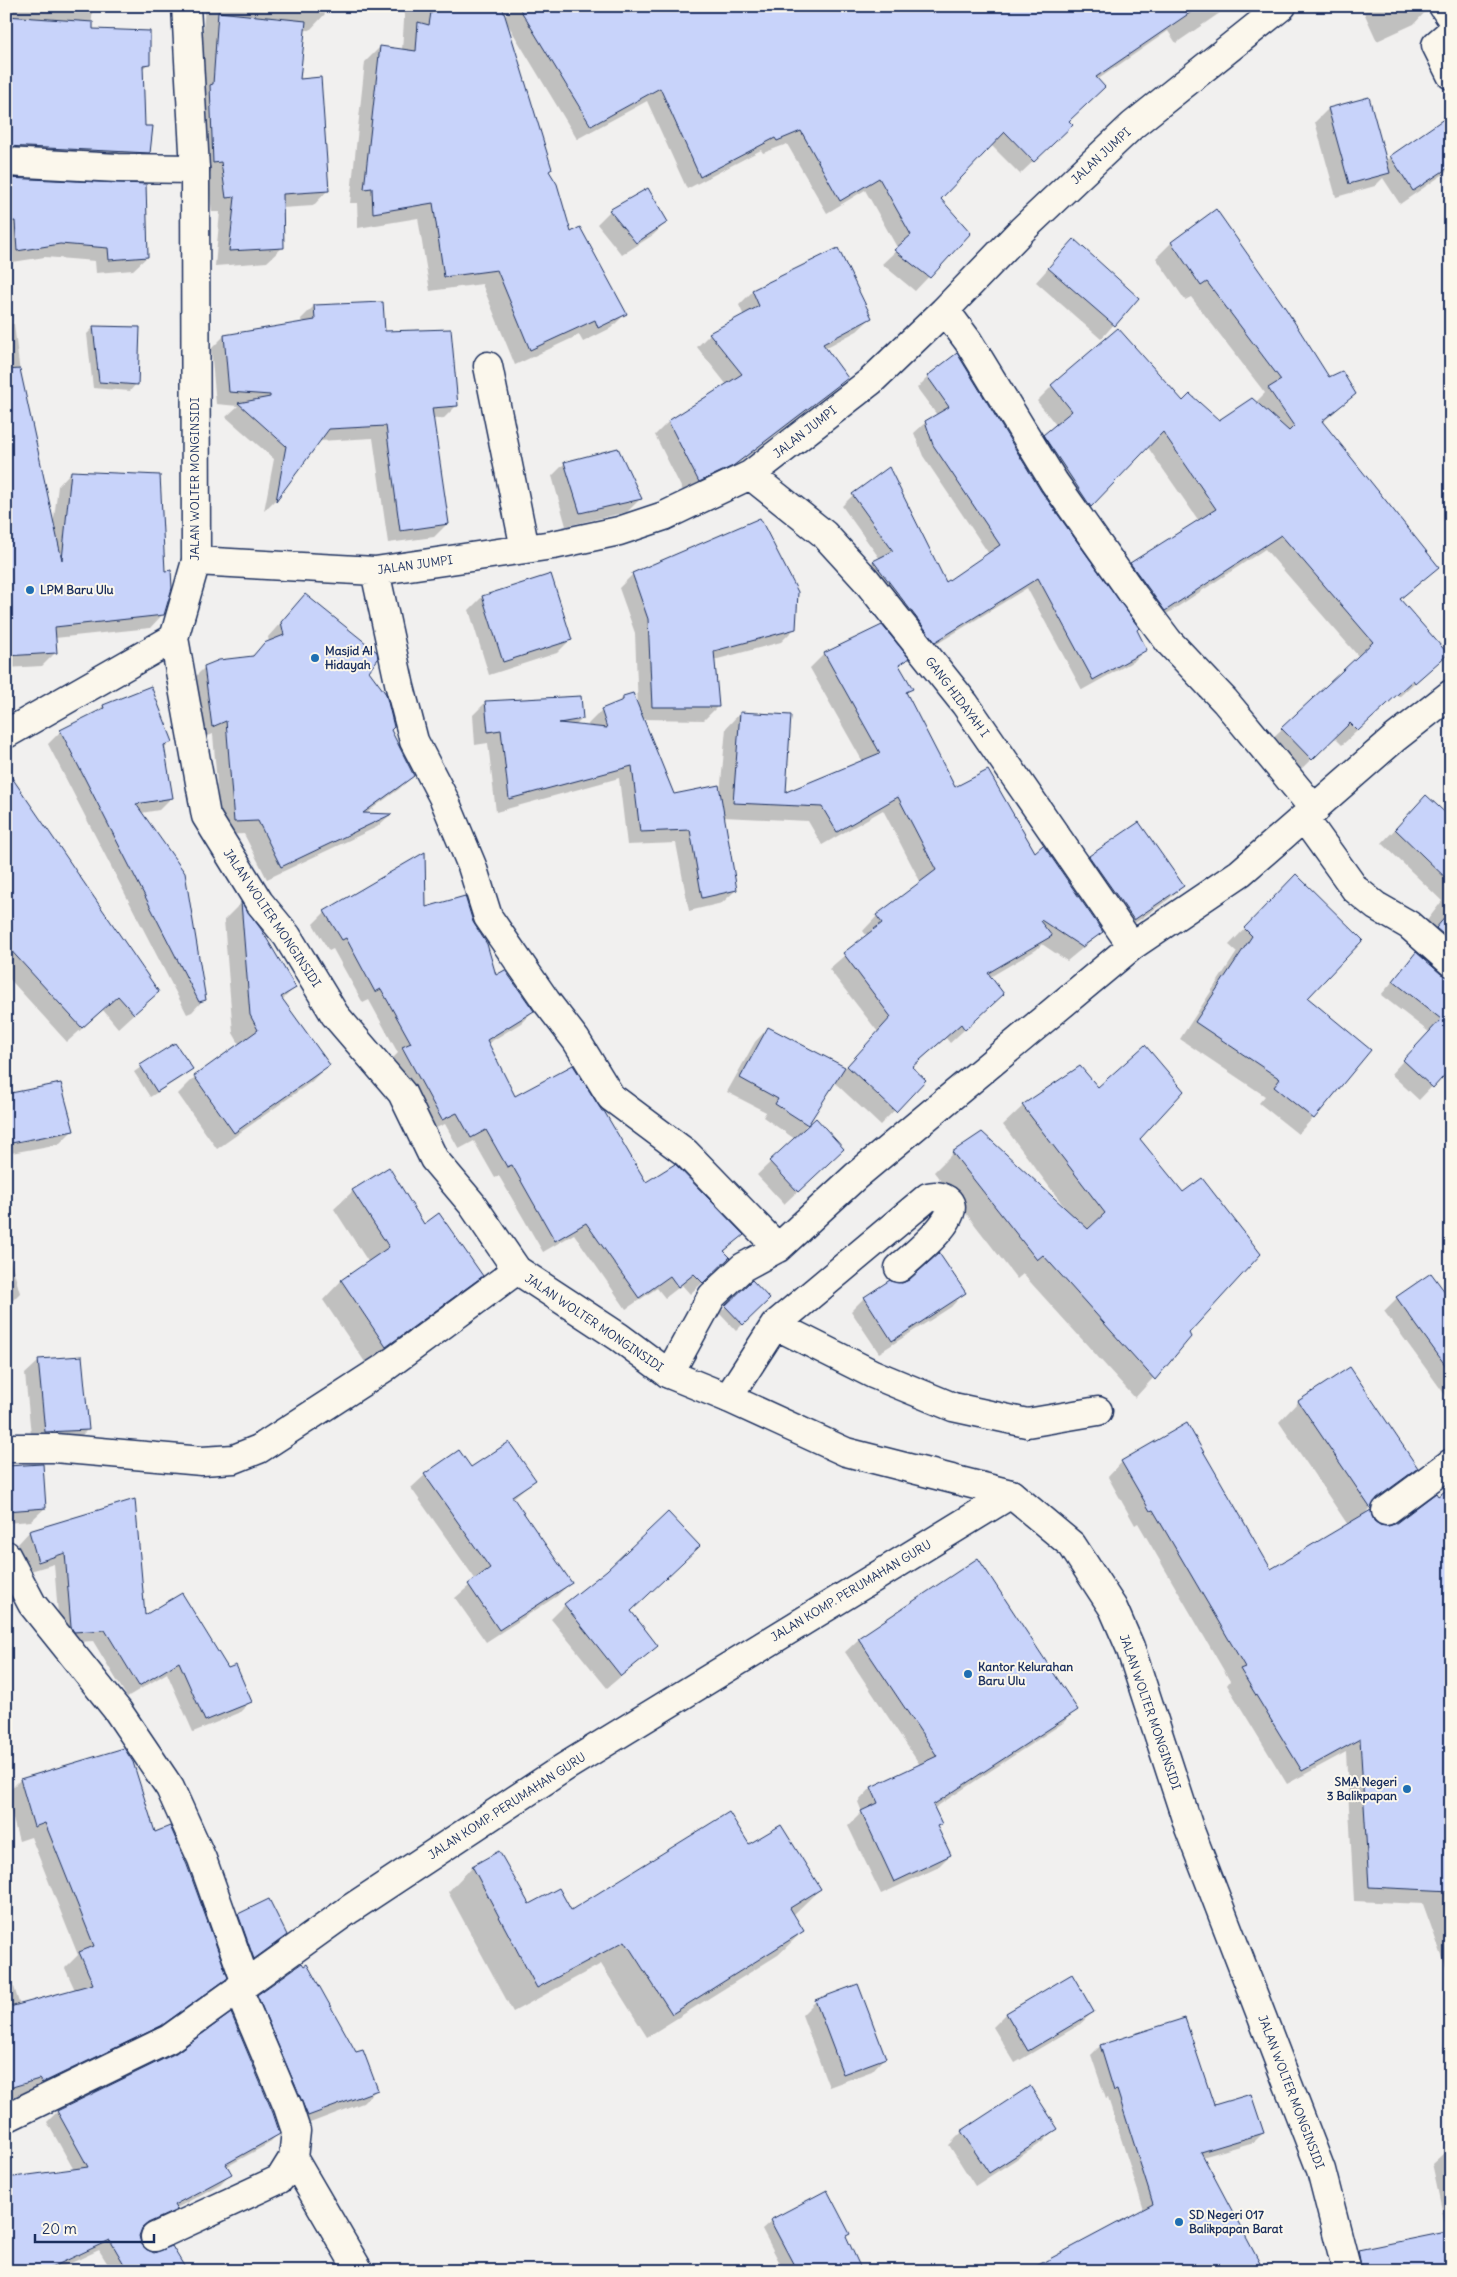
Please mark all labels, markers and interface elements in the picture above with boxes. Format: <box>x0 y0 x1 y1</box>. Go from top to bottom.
street label: JALAN JUMPI <box>1068 124 1134 187</box>
street label: JALAN WOLTER MONGINSIDI <box>187 397 202 561</box>
street label: JALAN JUMPI <box>770 402 839 461</box>
street label: JALAN JUMPI <box>376 552 454 577</box>
place label: LPM Baru Ulu <box>40 582 114 597</box>
marker: LPM Baru Ulu <box>24 584 36 596</box>
place label: Masjid Al Hidayah <box>325 643 373 673</box>
marker: Masjid Al Hidayah <box>309 652 321 664</box>
street label: GANG HIDAYAH I <box>922 654 992 740</box>
street label: JALAN WOLTER MONGINSIDI <box>220 846 324 990</box>
street label: JALAN WOLTER MONGINSIDI <box>522 1271 666 1375</box>
street label: JALAN KOMP. PERUMAHAN GURU <box>768 1537 934 1645</box>
street label: JALAN WOLTER MONGINSIDI <box>1117 1632 1184 1792</box>
place label: Kantor Kelurahan Baru Ulu <box>978 1659 1073 1688</box>
marker: Kantor Kelurahan Baru Ulu <box>962 1668 974 1680</box>
street label: JALAN KOMP. PERUMAHAN GURU <box>425 1749 588 1862</box>
place label: SMA Negeri 3 Balikpapan <box>1327 1774 1397 1804</box>
marker: SMA Negeri 3 Balikpapan <box>1401 1783 1413 1795</box>
street label: JALAN WOLTER MONGINSIDI <box>1255 2013 1328 2171</box>
place label: SD Negeri 017 Balikpapan Barat <box>1189 2207 1284 2237</box>
scale bar <box>35 2212 154 2244</box>
marker: SD Negeri 017 Balikpapan Barat <box>1173 2216 1185 2228</box>
text: 20 m <box>42 2219 77 2238</box>

